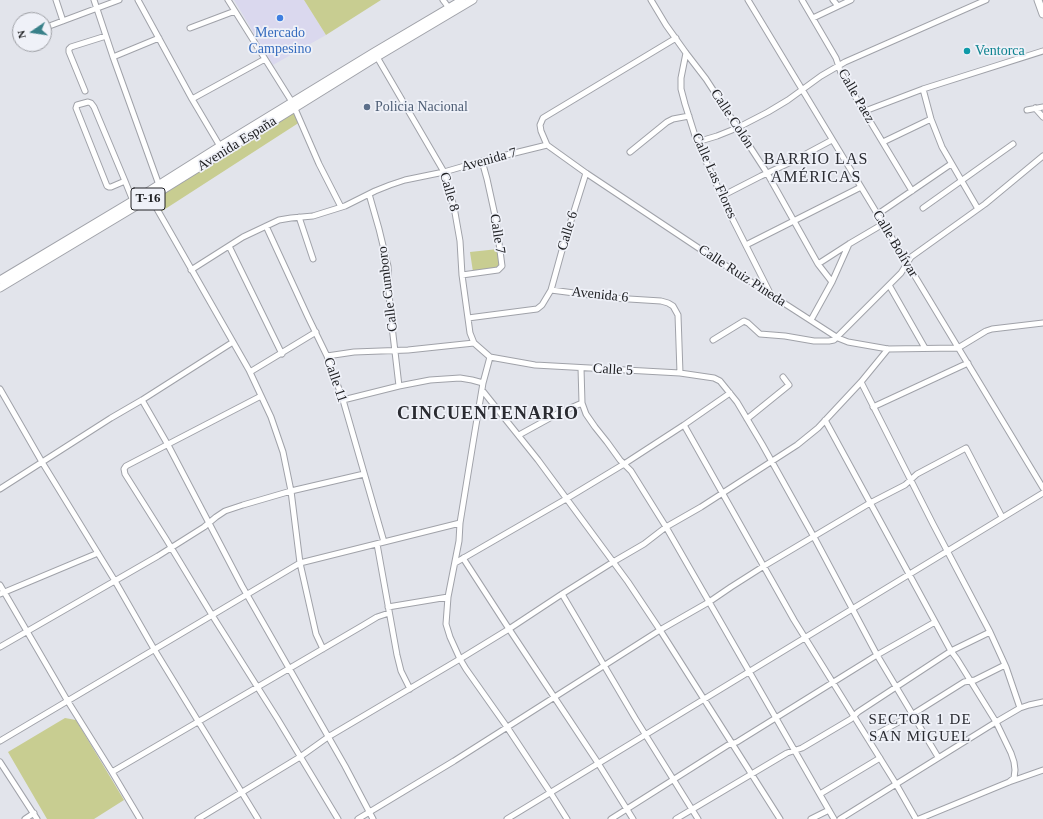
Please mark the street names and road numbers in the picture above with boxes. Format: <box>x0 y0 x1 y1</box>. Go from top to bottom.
street label: Calle Paez <box>834 66 878 126</box>
street label: Calle Colón <box>707 86 757 152</box>
street label: Avenida España <box>194 113 280 175</box>
street label: Calle Las Flores <box>688 131 740 221</box>
street label: Avenida 7 <box>459 145 519 175</box>
street label: Calle 8 <box>435 170 463 214</box>
road number: T-16 <box>131 188 165 210</box>
street label: Calle Bolívar <box>868 208 922 280</box>
street label: Calle 6 <box>554 209 582 253</box>
street label: Calle 7 <box>486 213 508 255</box>
street label: Calle Ruiz Pineda <box>695 241 789 311</box>
street label: Calle Cumboro <box>374 245 402 333</box>
street label: Avenida 6 <box>571 284 629 306</box>
street label: Calle 11 <box>319 355 351 405</box>
street label: Calle 5 <box>593 361 633 379</box>

